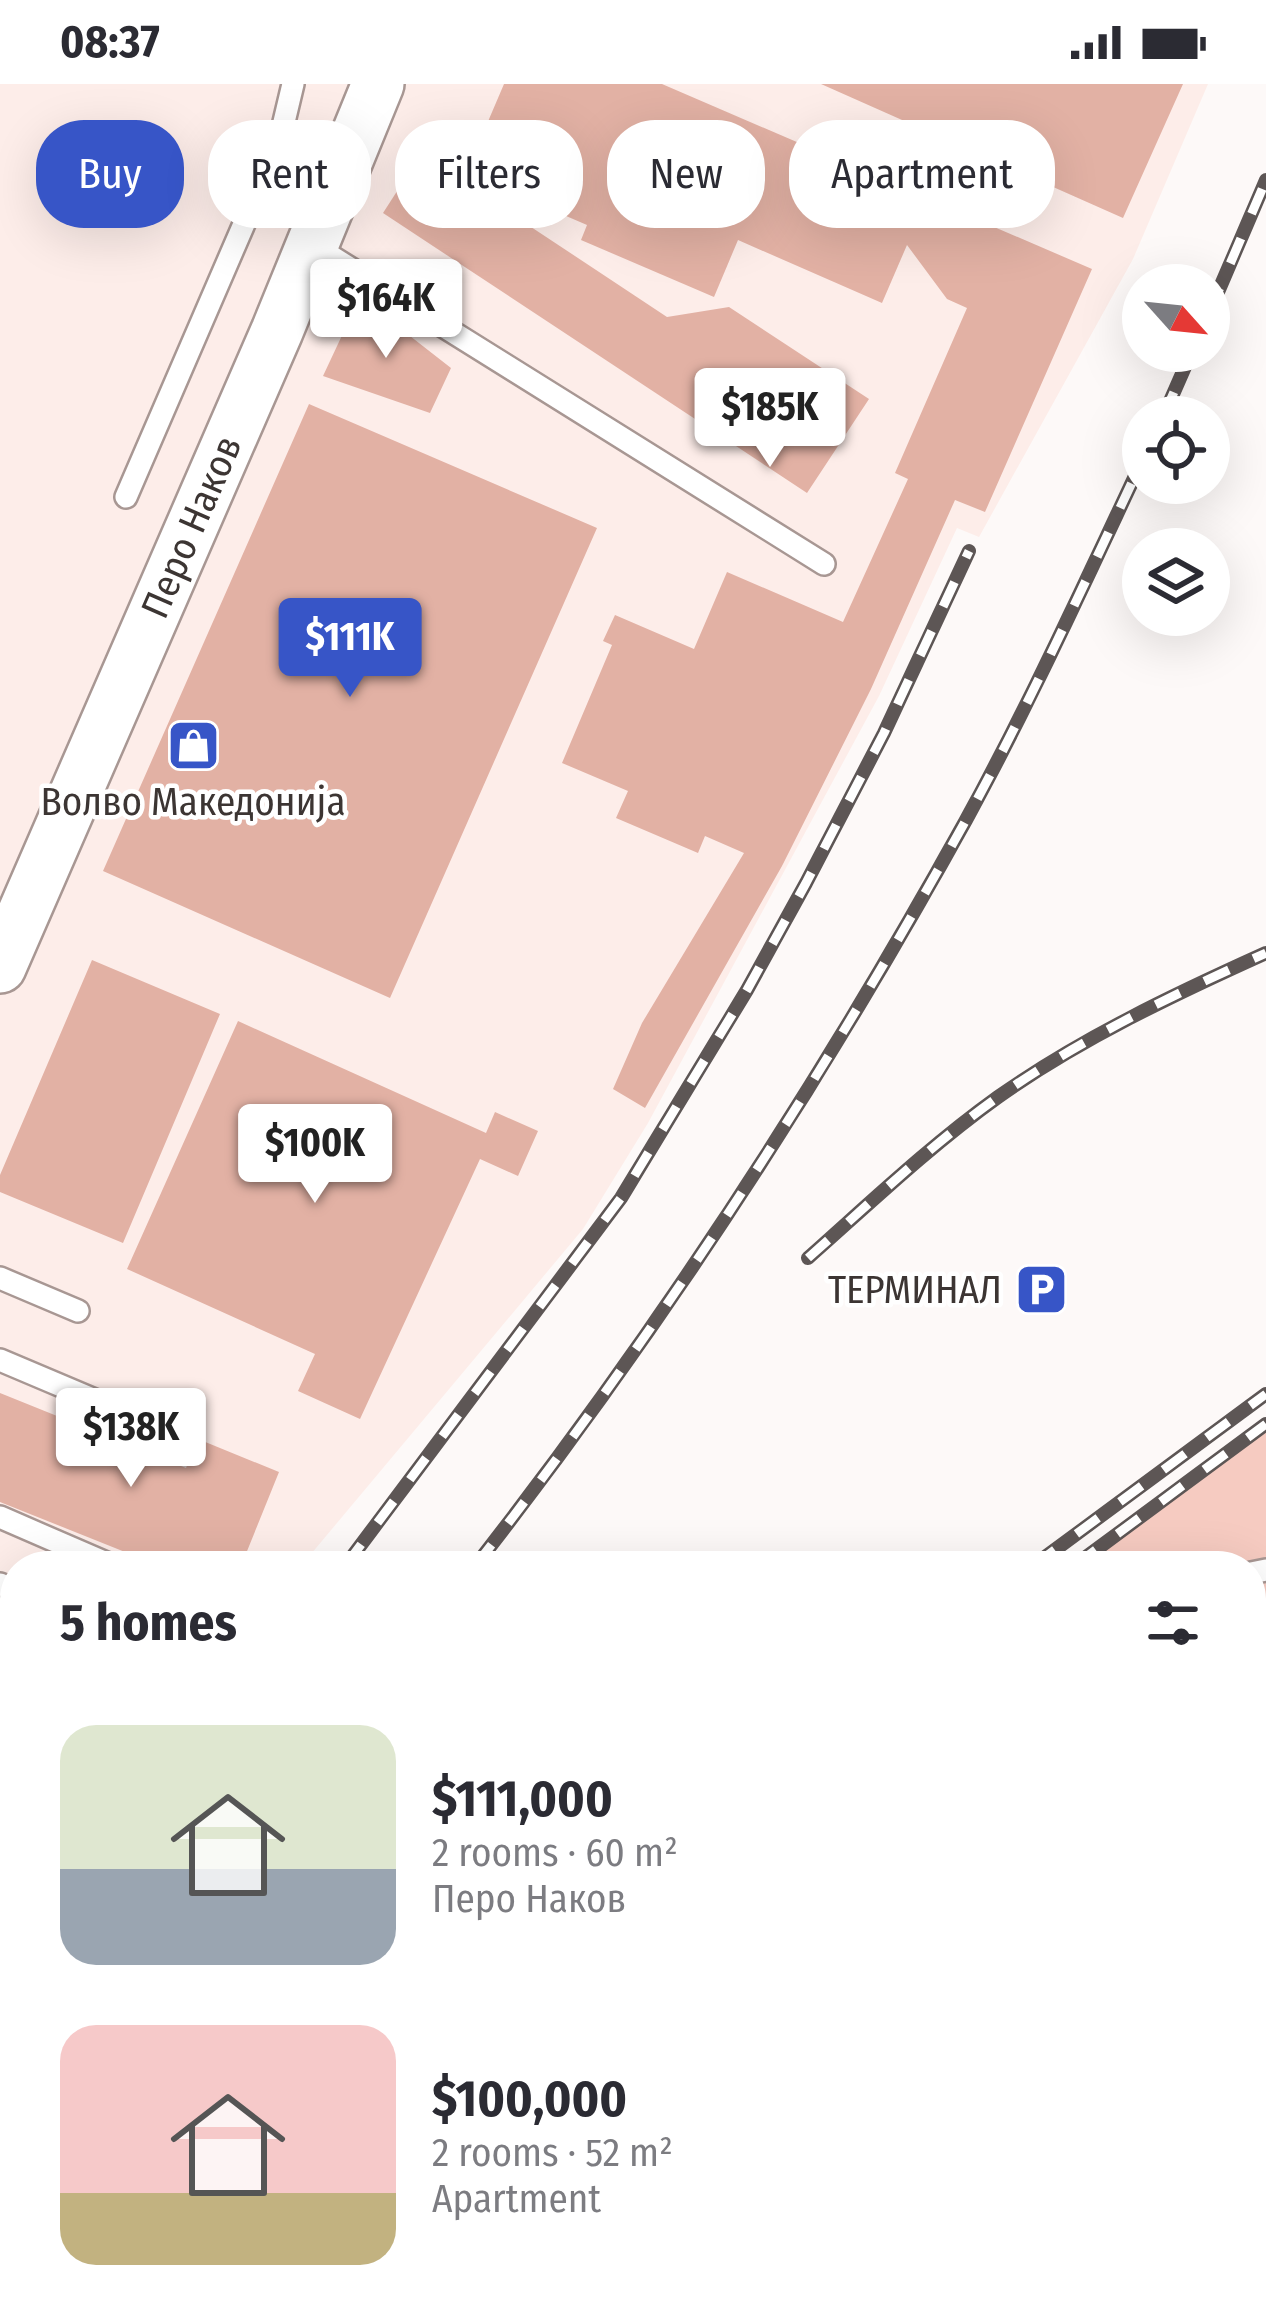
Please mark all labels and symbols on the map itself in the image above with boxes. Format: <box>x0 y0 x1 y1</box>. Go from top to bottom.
pin: $164K <box>302 259 470 361</box>
north arrow <box>1122 264 1230 372</box>
pin: $185K <box>686 368 854 470</box>
street label: Перо Наков <box>132 429 252 625</box>
pin: $111K <box>266 598 434 700</box>
shop icon: Волво Македонија <box>165 717 221 773</box>
place label: Волво Македонија <box>40 779 346 825</box>
pin: $100K <box>231 1104 399 1206</box>
parking icon: ТЕРМИНАЛ <box>1013 1262 1069 1318</box>
place label: ТЕРМИНАЛ <box>828 1267 1002 1313</box>
pin: $138K <box>47 1388 215 1490</box>

